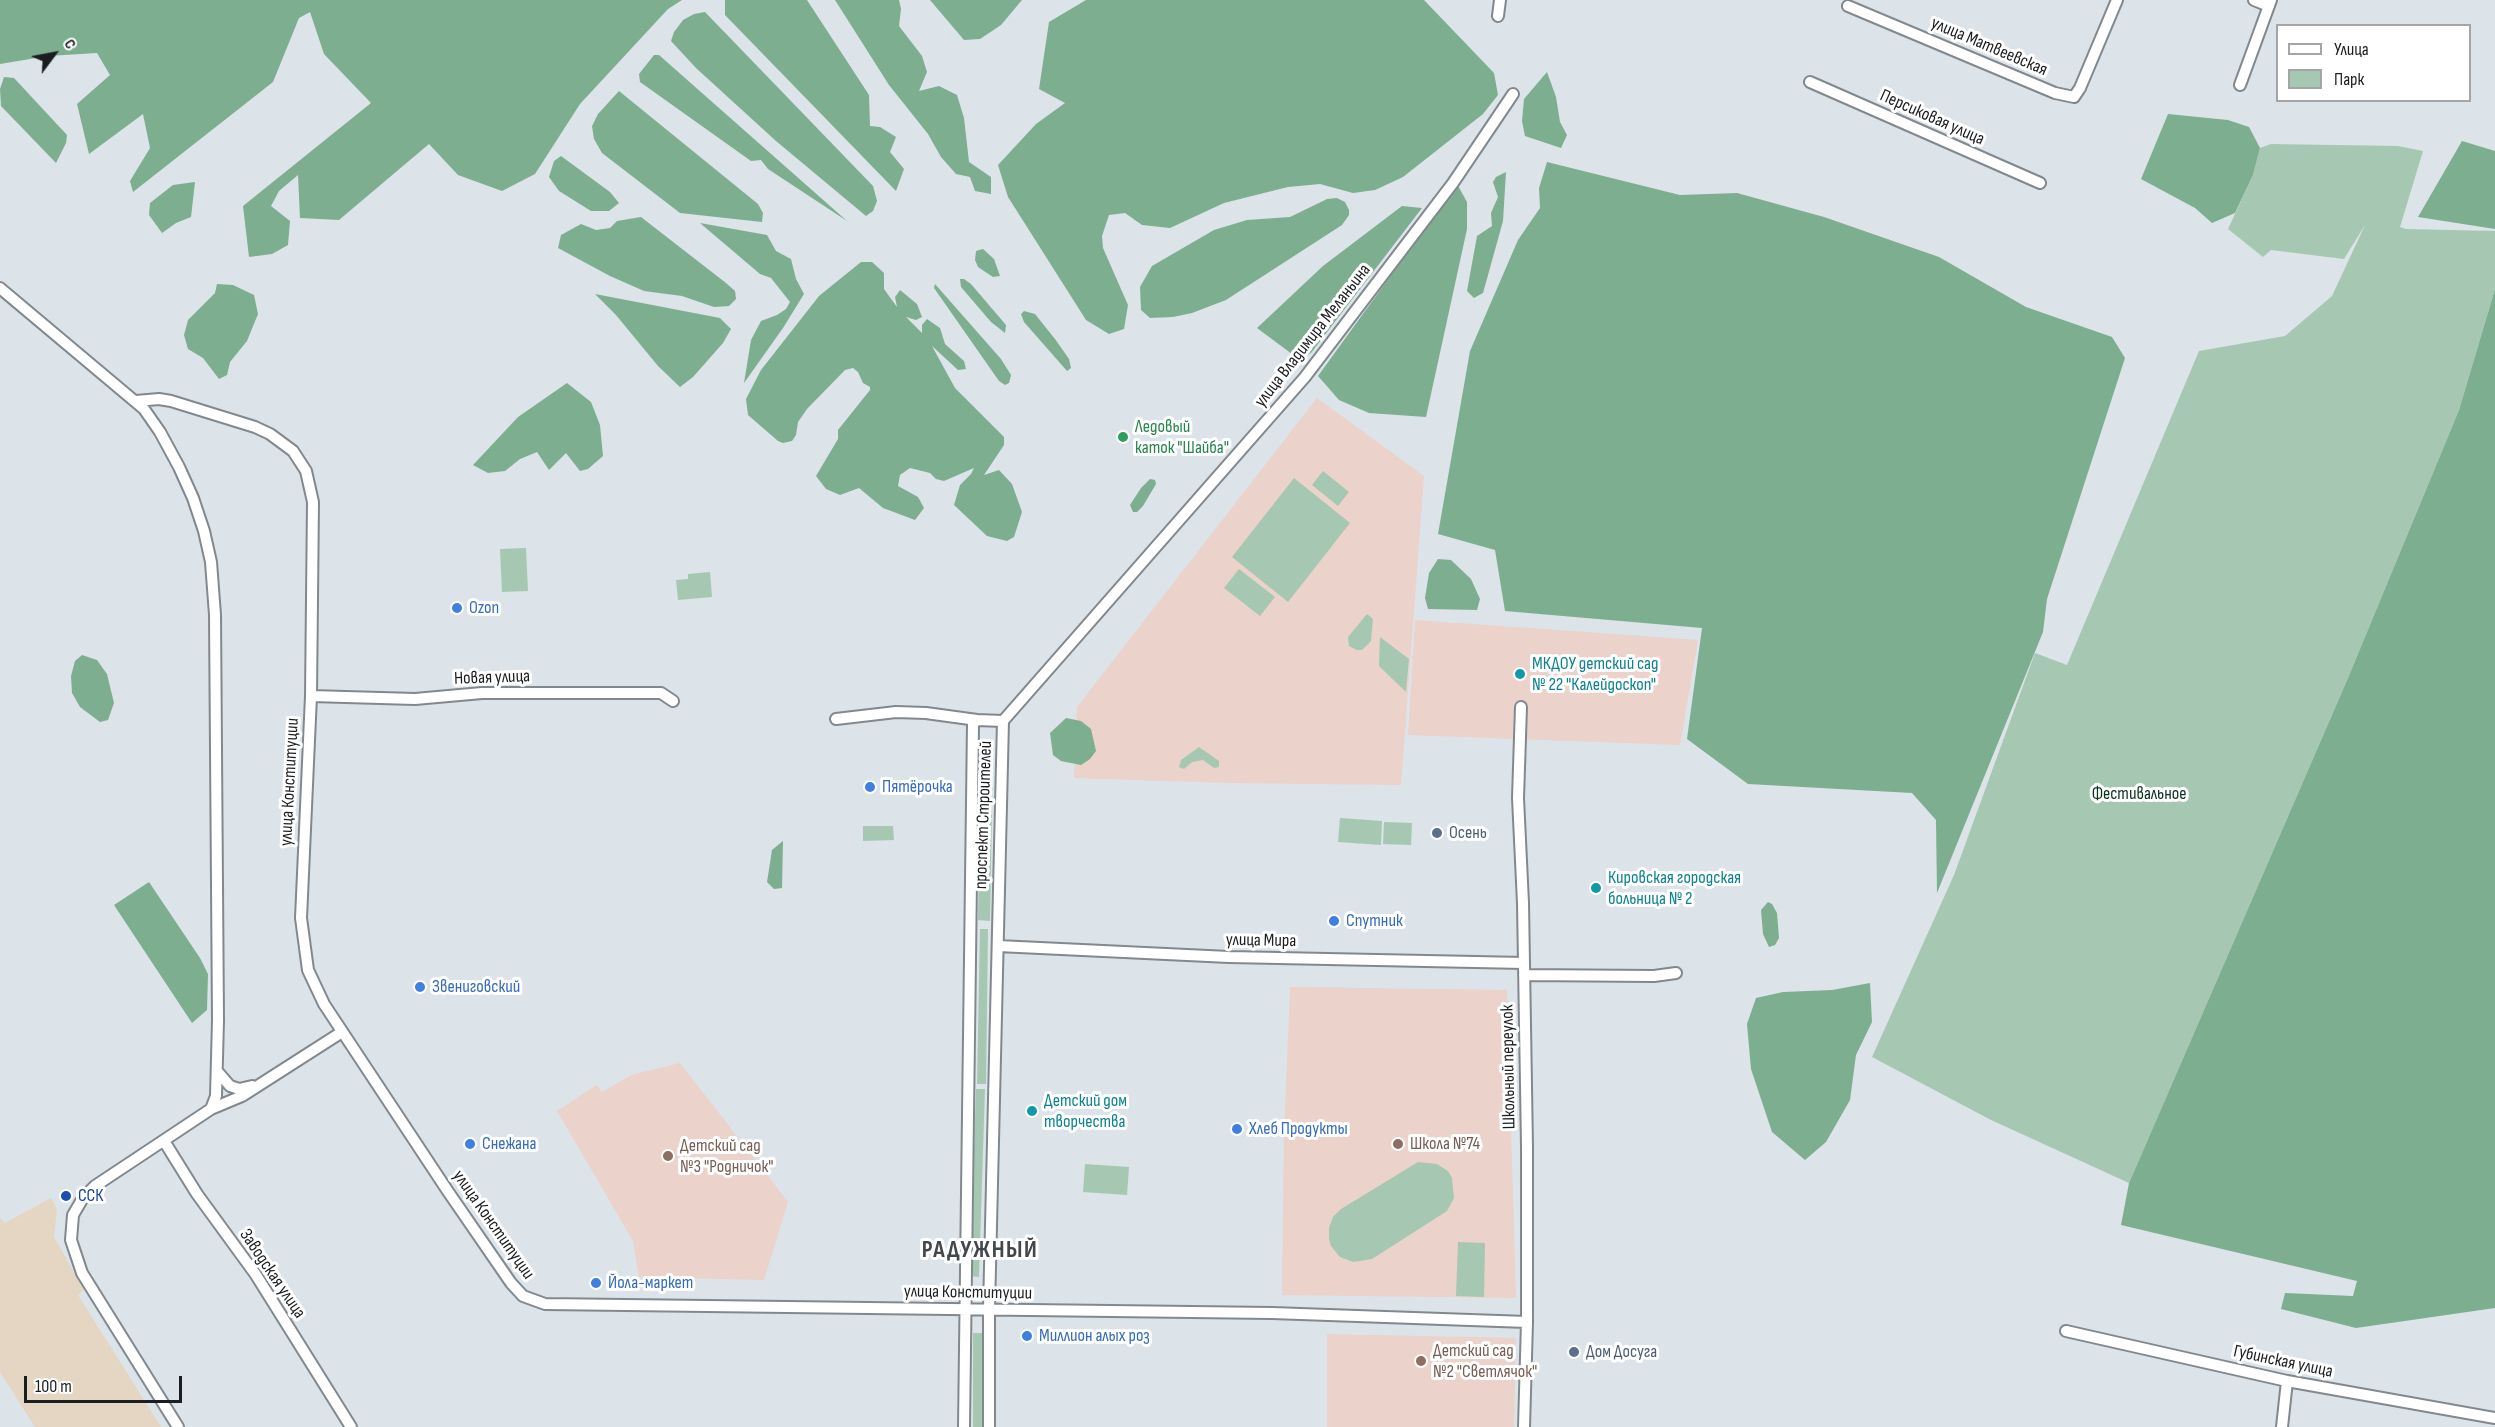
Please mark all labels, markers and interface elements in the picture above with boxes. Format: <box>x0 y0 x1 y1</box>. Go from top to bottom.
street label: улица Матвеевская <box>1927 13 2051 81</box>
north arrow <box>24 24 84 84</box>
legend <box>2276 24 2471 102</box>
text: С <box>59 36 80 53</box>
text: Улица <box>2334 39 2369 60</box>
text: Парк <box>2334 69 2364 90</box>
street label: Персиковая улица <box>1876 85 1988 151</box>
street label: улица Владимира Меланьина <box>1250 260 1376 412</box>
place label: Ледовый каток "Шайба" <box>1135 416 1229 458</box>
marker: Ледовый каток "Шайба" <box>1116 430 1130 444</box>
place label: Ozon <box>469 597 499 619</box>
marker: Ozon <box>450 601 464 615</box>
place label: МКДОУ детский сад № 22 "Калейдоскоп" <box>1532 653 1658 696</box>
street label: Новая улица <box>454 666 530 690</box>
marker: МКДОУ детский сад № 22 "Калейдоскоп" <box>1513 667 1527 681</box>
street label: улица Конституции <box>276 717 304 847</box>
street label: проспект Строителей <box>971 740 997 890</box>
place label: Пятёрочка <box>882 776 953 798</box>
marker: Пятёрочка <box>863 780 877 794</box>
park label: Фестивальное <box>2092 783 2186 805</box>
place label: Осень <box>1449 822 1487 844</box>
marker: Осень <box>1430 826 1444 840</box>
place label: Кировская городская больница № 2 <box>1608 867 1741 910</box>
marker: Кировская городская больница № 2 <box>1589 881 1603 895</box>
place label: Спутник <box>1346 910 1403 932</box>
marker: Спутник <box>1327 914 1341 928</box>
street label: улица Мира <box>1226 930 1296 952</box>
place label: Звениговский <box>432 976 520 998</box>
marker: Звениговский <box>413 980 427 994</box>
street label: Школьный переулок <box>1497 1004 1521 1130</box>
place label: Детский дом творчества <box>1044 1090 1127 1132</box>
marker: Детский дом творчества <box>1025 1104 1039 1118</box>
place label: Хлеб Продукты <box>1249 1118 1348 1140</box>
marker: Хлеб Продукты <box>1230 1122 1244 1136</box>
place label: Снежана <box>482 1133 537 1155</box>
place label: Школа №74 <box>1410 1133 1480 1155</box>
place label: Детский сад №3 "Родничок" <box>680 1135 774 1178</box>
marker: Снежана <box>463 1137 477 1151</box>
marker: Школа №74 <box>1391 1137 1405 1151</box>
marker: Детский сад №3 "Родничок" <box>661 1149 675 1163</box>
street label: улица Конституции <box>447 1166 539 1284</box>
place label: ССК <box>78 1185 103 1207</box>
marker: ССК <box>59 1189 73 1203</box>
street label: Заводская улица <box>234 1225 310 1323</box>
district label: РАДУЖНЫЙ <box>922 1237 1038 1265</box>
place label: Йола-маркет <box>608 1272 693 1294</box>
marker: Йола-маркет <box>589 1276 603 1290</box>
street label: улица Конституции <box>904 1281 1032 1305</box>
place label: Миллион алых роз <box>1039 1325 1150 1347</box>
marker: Миллион алых роз <box>1020 1329 1034 1343</box>
place label: Детский сад №2 "Светлячок" <box>1433 1340 1537 1382</box>
place label: Дом Досуга <box>1586 1341 1657 1363</box>
street label: Губинская улица <box>2231 1341 2335 1383</box>
marker: Дом Досуга <box>1567 1345 1581 1359</box>
marker: Детский сад №2 "Светлячок" <box>1414 1354 1428 1368</box>
scale bar <box>27 1364 184 1402</box>
text: 100 m <box>35 1376 72 1397</box>

